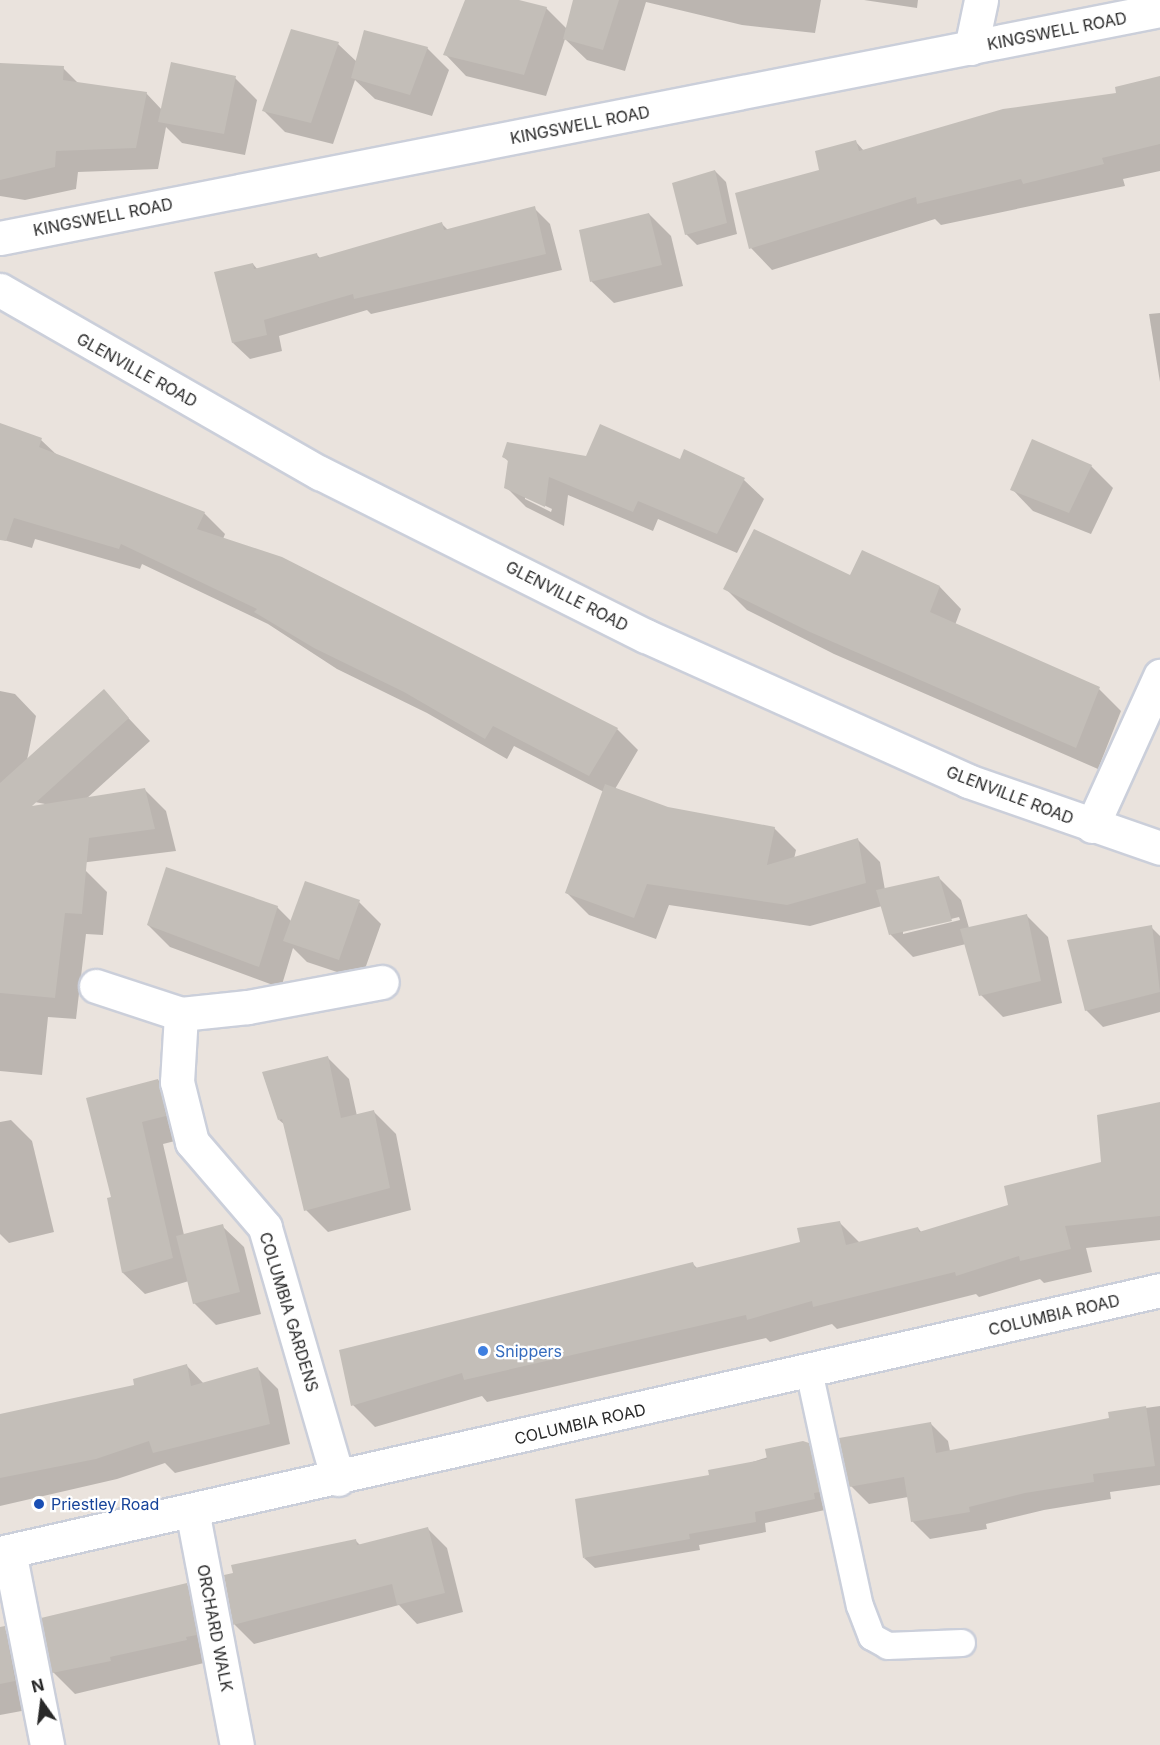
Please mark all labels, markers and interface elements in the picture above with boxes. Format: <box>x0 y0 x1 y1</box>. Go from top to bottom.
street label: KINGSWELL ROAD <box>986 8 1128 54</box>
street label: KINGSWELL ROAD <box>509 102 651 148</box>
street label: KINGSWELL ROAD <box>32 194 174 240</box>
street label: GLENVILLE ROAD <box>73 329 201 411</box>
street label: GLENVILLE ROAD <box>503 557 631 635</box>
street label: GLENVILLE ROAD <box>944 762 1076 828</box>
street label: COLUMBIA GARDENS <box>256 1230 322 1394</box>
street label: COLUMBIA ROAD <box>986 1291 1122 1339</box>
place label: Snippers <box>495 1341 562 1361</box>
marker: Snippers <box>476 1344 490 1358</box>
street label: COLUMBIA ROAD <box>512 1400 648 1448</box>
place label: Priestley Road <box>51 1494 159 1514</box>
marker: Priestley Road <box>32 1497 46 1511</box>
street label: ORCHARD WALK <box>193 1563 237 1693</box>
north arrow <box>12 1673 72 1733</box>
text: N <box>29 1674 46 1697</box>

